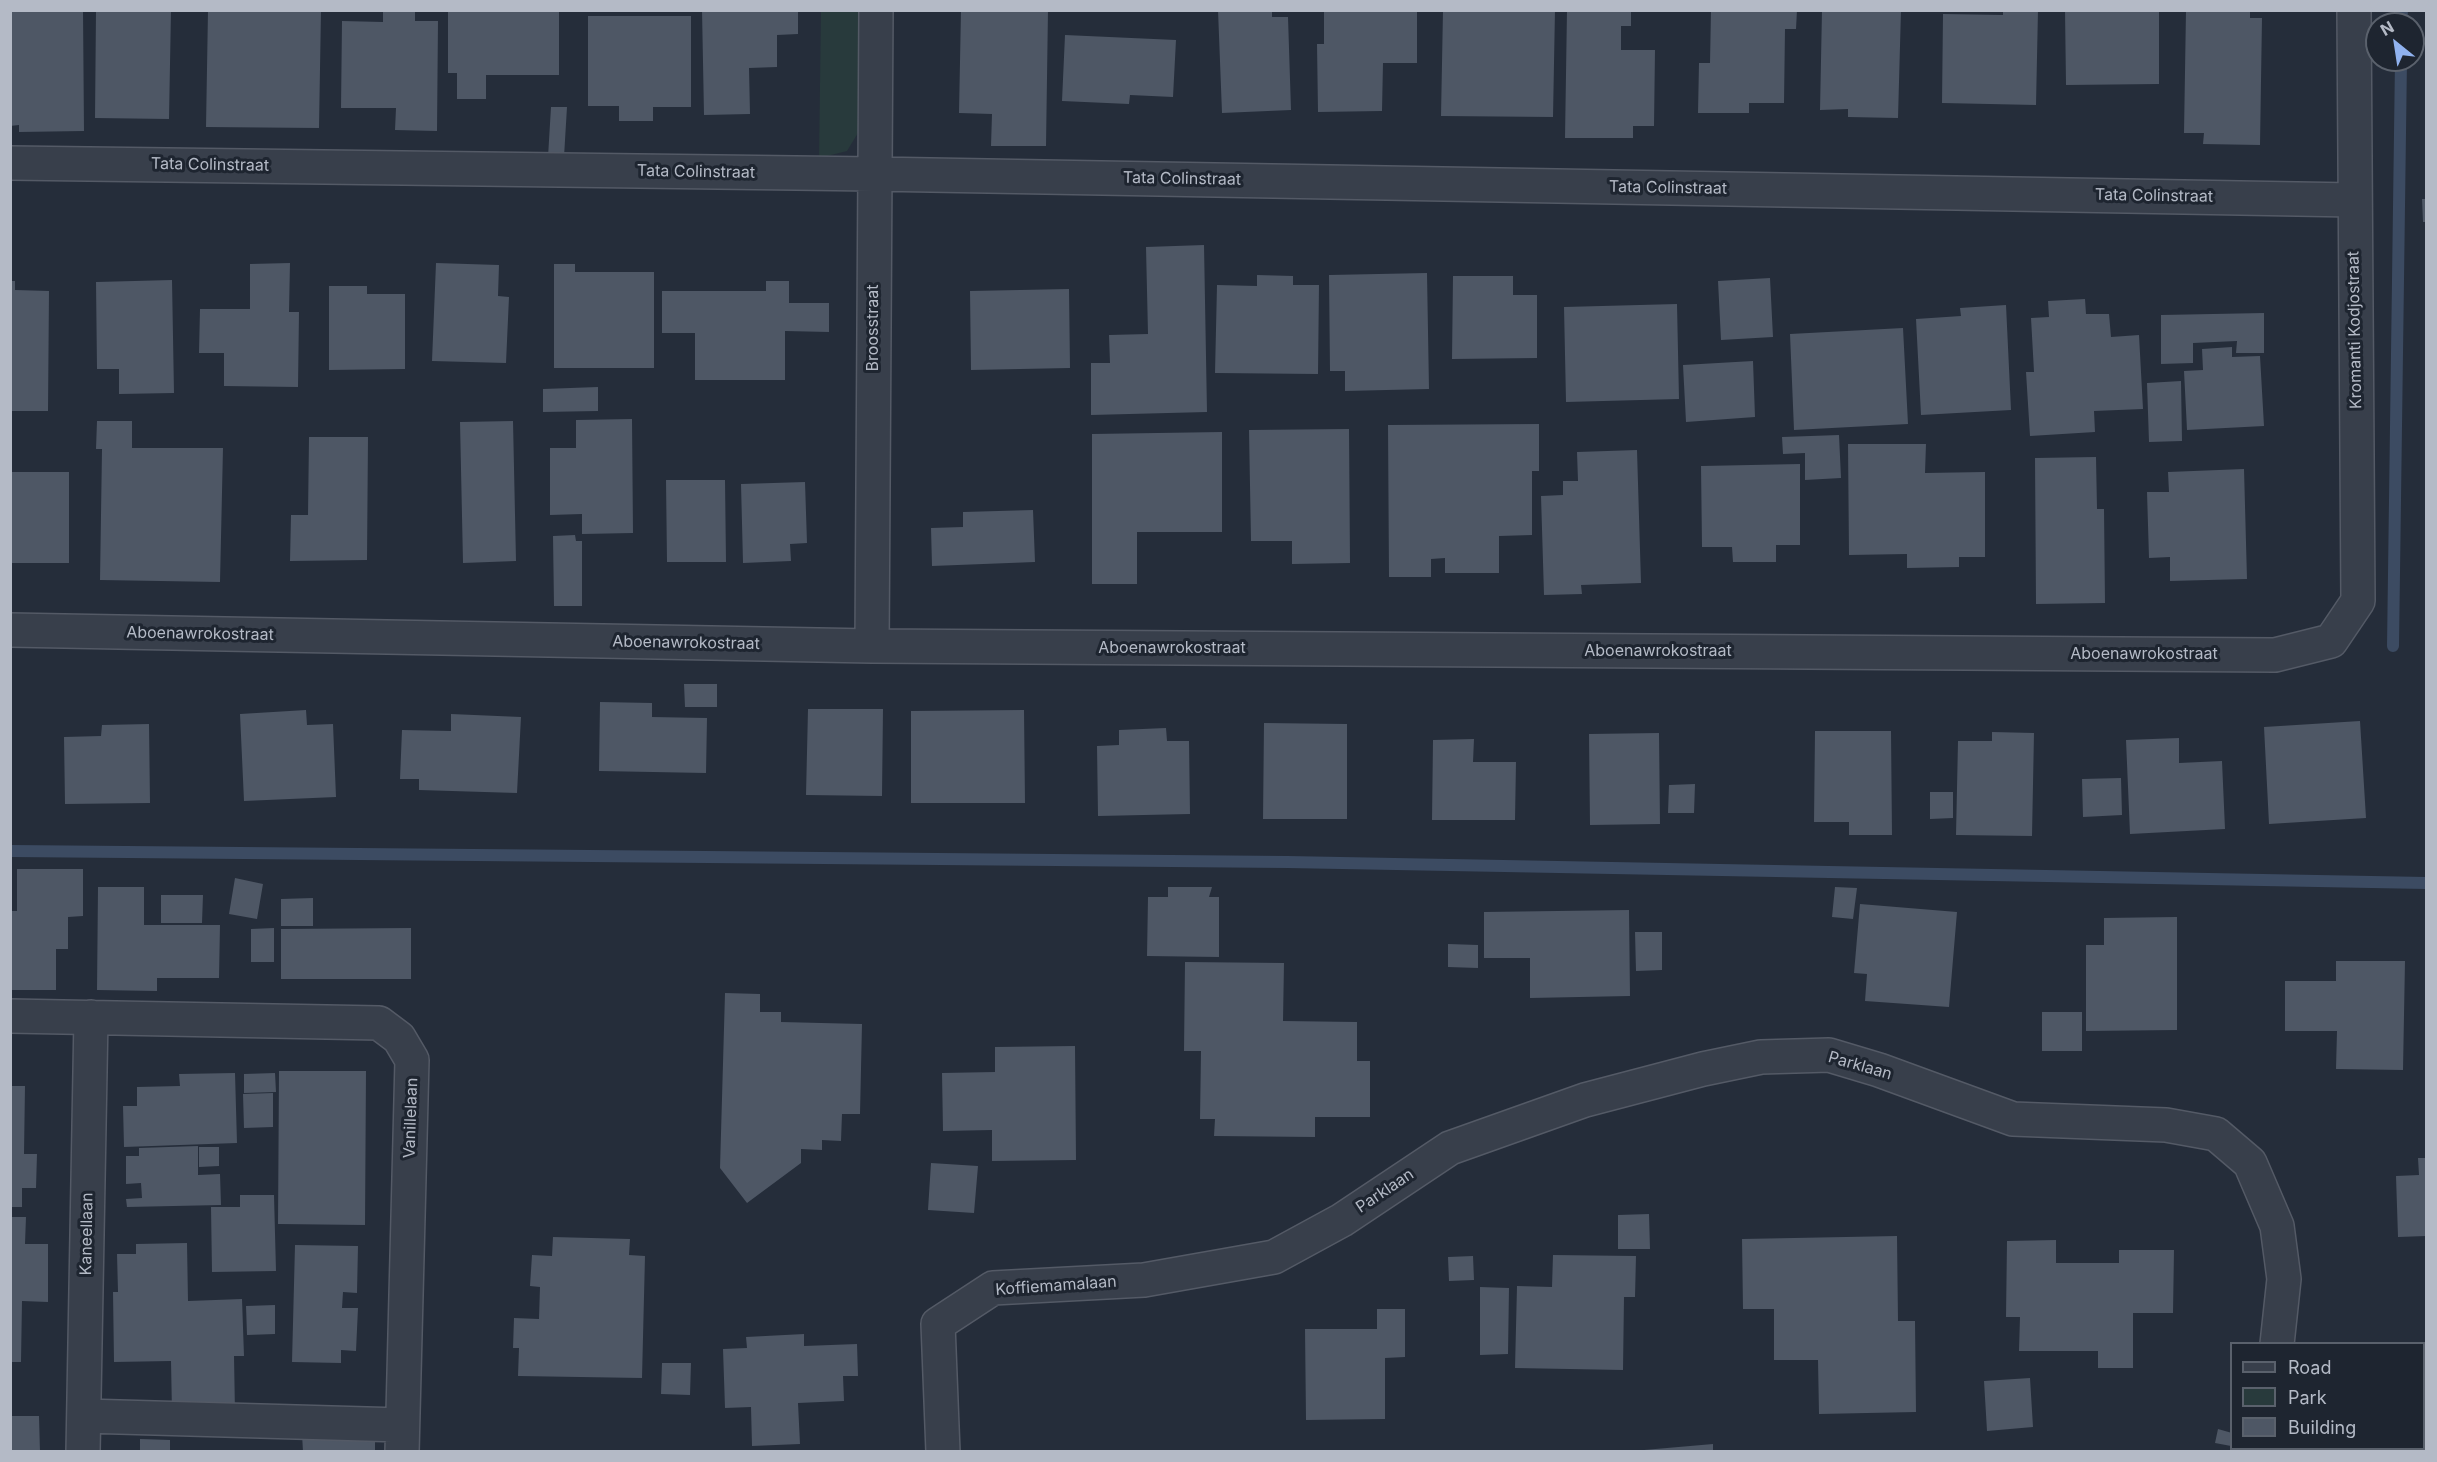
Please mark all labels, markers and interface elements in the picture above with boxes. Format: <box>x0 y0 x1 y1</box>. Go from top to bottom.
north arrow <box>2365 12 2425 72</box>
text: N <box>2377 16 2397 40</box>
street label: Tata Colinstraat <box>151 154 269 176</box>
street label: Tata Colinstraat <box>637 161 755 183</box>
street label: Tata Colinstraat <box>1123 168 1241 190</box>
street label: Tata Colinstraat <box>1609 177 1727 199</box>
street label: Tata Colinstraat <box>2095 185 2213 207</box>
street label: Kromanti Kodjostraat <box>2344 251 2366 409</box>
street label: Broosstraat <box>863 285 883 371</box>
street label: Aboenawrokostraat <box>126 623 274 645</box>
street label: Aboenawrokostraat <box>612 632 760 654</box>
street label: Aboenawrokostraat <box>1098 638 1246 658</box>
street label: Aboenawrokostraat <box>1584 641 1732 661</box>
street label: Aboenawrokostraat <box>2070 644 2218 664</box>
street label: Parklaan <box>1826 1048 1894 1084</box>
street label: Vanillelaan <box>400 1077 422 1159</box>
street label: Parklaan <box>1352 1165 1418 1217</box>
street label: Kaneellaan <box>77 1192 97 1276</box>
street label: Koffiemamalaan <box>995 1272 1117 1300</box>
legend <box>2230 1342 2425 1450</box>
text: Road <box>2288 1357 2331 1378</box>
text: Park <box>2288 1387 2327 1408</box>
text: Building <box>2288 1417 2356 1438</box>

